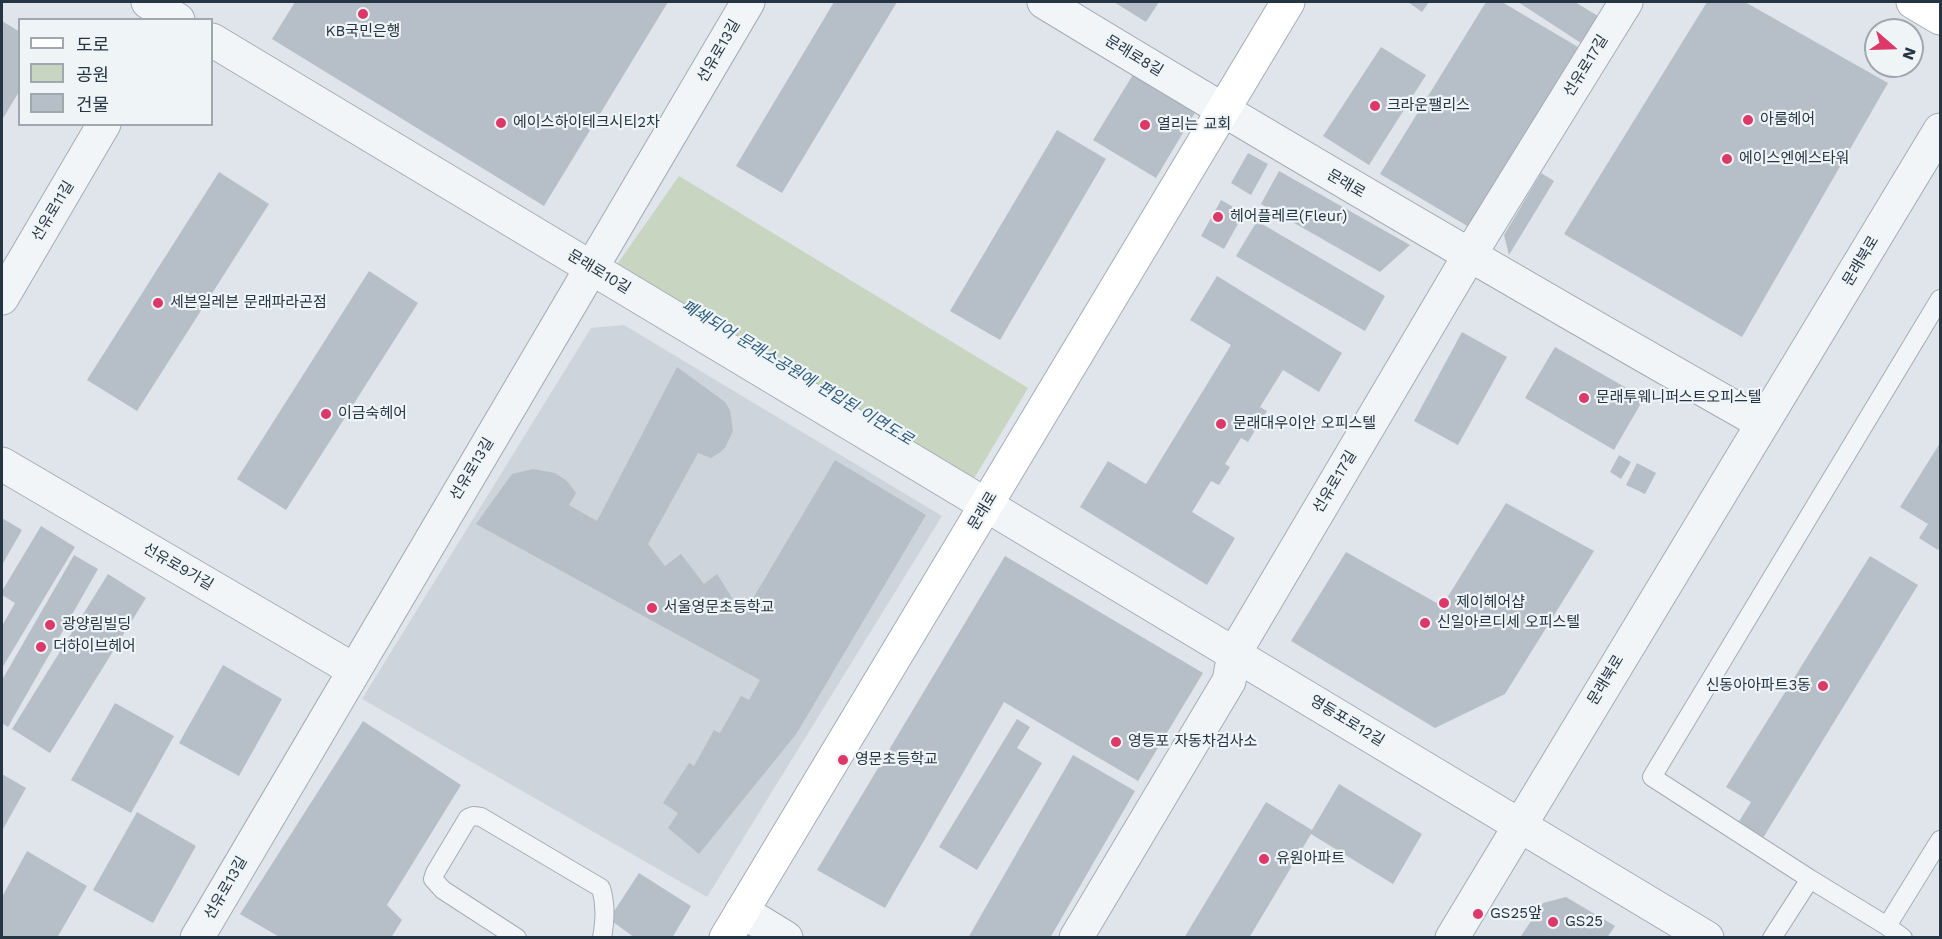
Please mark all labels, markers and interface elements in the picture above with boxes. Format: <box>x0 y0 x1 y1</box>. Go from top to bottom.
marker: KB국민은행 <box>356 7 370 21</box>
street label: 선유로13길 <box>694 16 744 86</box>
legend <box>18 18 213 126</box>
north arrow <box>1864 18 1924 78</box>
place label: KB국민은행 <box>326 23 400 41</box>
street label: 문래로8길 <box>1102 32 1166 80</box>
street label: 선유로17길 <box>1560 32 1612 100</box>
text: 도로 <box>76 34 109 55</box>
text: N <box>1899 45 1920 62</box>
text: 공원 <box>76 64 109 85</box>
text: 건물 <box>76 94 109 115</box>
place label: 크라운팰리스 <box>1387 97 1470 115</box>
marker: 크라운팰리스 <box>1368 99 1382 113</box>
place label: 아룸헤어 <box>1760 111 1815 129</box>
marker: 아룸헤어 <box>1741 113 1755 127</box>
place label: 에이스하이테크시티2차 <box>513 114 660 132</box>
marker: 에이스하이테크시티2차 <box>494 116 508 130</box>
place label: 열리는 교회 <box>1157 116 1231 134</box>
marker: 열리는 교회 <box>1138 118 1152 132</box>
place label: 에이스엔에스타워 <box>1739 150 1849 168</box>
marker: 에이스엔에스타워 <box>1720 152 1734 166</box>
street label: 문래로 <box>1324 166 1368 202</box>
street label: 선유로11길 <box>28 178 78 244</box>
place label: 헤어플레르(Fleur) <box>1230 208 1347 226</box>
marker: 헤어플레르(Fleur) <box>1211 210 1225 224</box>
street label: 문래북로 <box>1839 233 1883 289</box>
street label: 문래로10길 <box>564 246 634 298</box>
place label: 세븐일레븐 문래파라곤점 <box>170 294 327 312</box>
marker: 세븐일레븐 문래파라곤점 <box>151 296 165 310</box>
water label: 폐쇄되어 문래소공원에 편입된 이면도로 <box>678 296 916 450</box>
place label: 문래투웨니퍼스트오피스텔 <box>1596 389 1762 407</box>
marker: 문래투웨니퍼스트오피스텔 <box>1577 391 1591 405</box>
place label: 이금숙헤어 <box>338 405 407 423</box>
marker: 이금숙헤어 <box>319 407 333 421</box>
place label: 문래대우이안 오피스텔 <box>1233 415 1376 433</box>
marker: 문래대우이안 오피스텔 <box>1214 417 1228 431</box>
street label: 선유로13길 <box>446 434 498 504</box>
street label: 선유로17길 <box>1309 448 1361 516</box>
street label: 문래로 <box>965 489 1001 533</box>
street label: 선유로9가길 <box>140 540 216 594</box>
place label: 제이헤어샵 <box>1456 594 1525 612</box>
marker: 제이헤어샵 <box>1437 596 1451 610</box>
place label: 서울영문초등학교 <box>664 599 774 617</box>
marker: 서울영문초등학교 <box>645 601 659 615</box>
place label: 신일아르디세 오피스텔 <box>1437 614 1580 632</box>
place label: 광양림빌딩 <box>62 616 131 634</box>
marker: 신일아르디세 오피스텔 <box>1418 616 1432 630</box>
marker: 광양림빌딩 <box>43 618 57 632</box>
place label: 더하이브헤어 <box>53 638 136 656</box>
marker: 더하이브헤어 <box>34 640 48 654</box>
street label: 문래북로 <box>1584 652 1628 708</box>
place label: 신동아아파트3동 <box>1706 677 1811 695</box>
marker: 신동아아파트3동 <box>1816 679 1830 693</box>
street label: 영등포로12길 <box>1307 692 1387 750</box>
place label: 영등포 자동차검사소 <box>1128 733 1257 751</box>
marker: 영등포 자동차검사소 <box>1109 735 1123 749</box>
place label: 영문초등학교 <box>855 751 938 769</box>
marker: 영문초등학교 <box>836 753 850 767</box>
place label: 유원아파트 <box>1276 850 1345 868</box>
marker: 유원아파트 <box>1257 852 1271 866</box>
street label: 선유로13길 <box>201 853 251 923</box>
place label: GS25앞 <box>1490 905 1542 923</box>
marker: GS25앞 <box>1471 907 1485 921</box>
place label: GS25 <box>1565 913 1603 931</box>
marker: GS25 <box>1546 915 1560 929</box>

